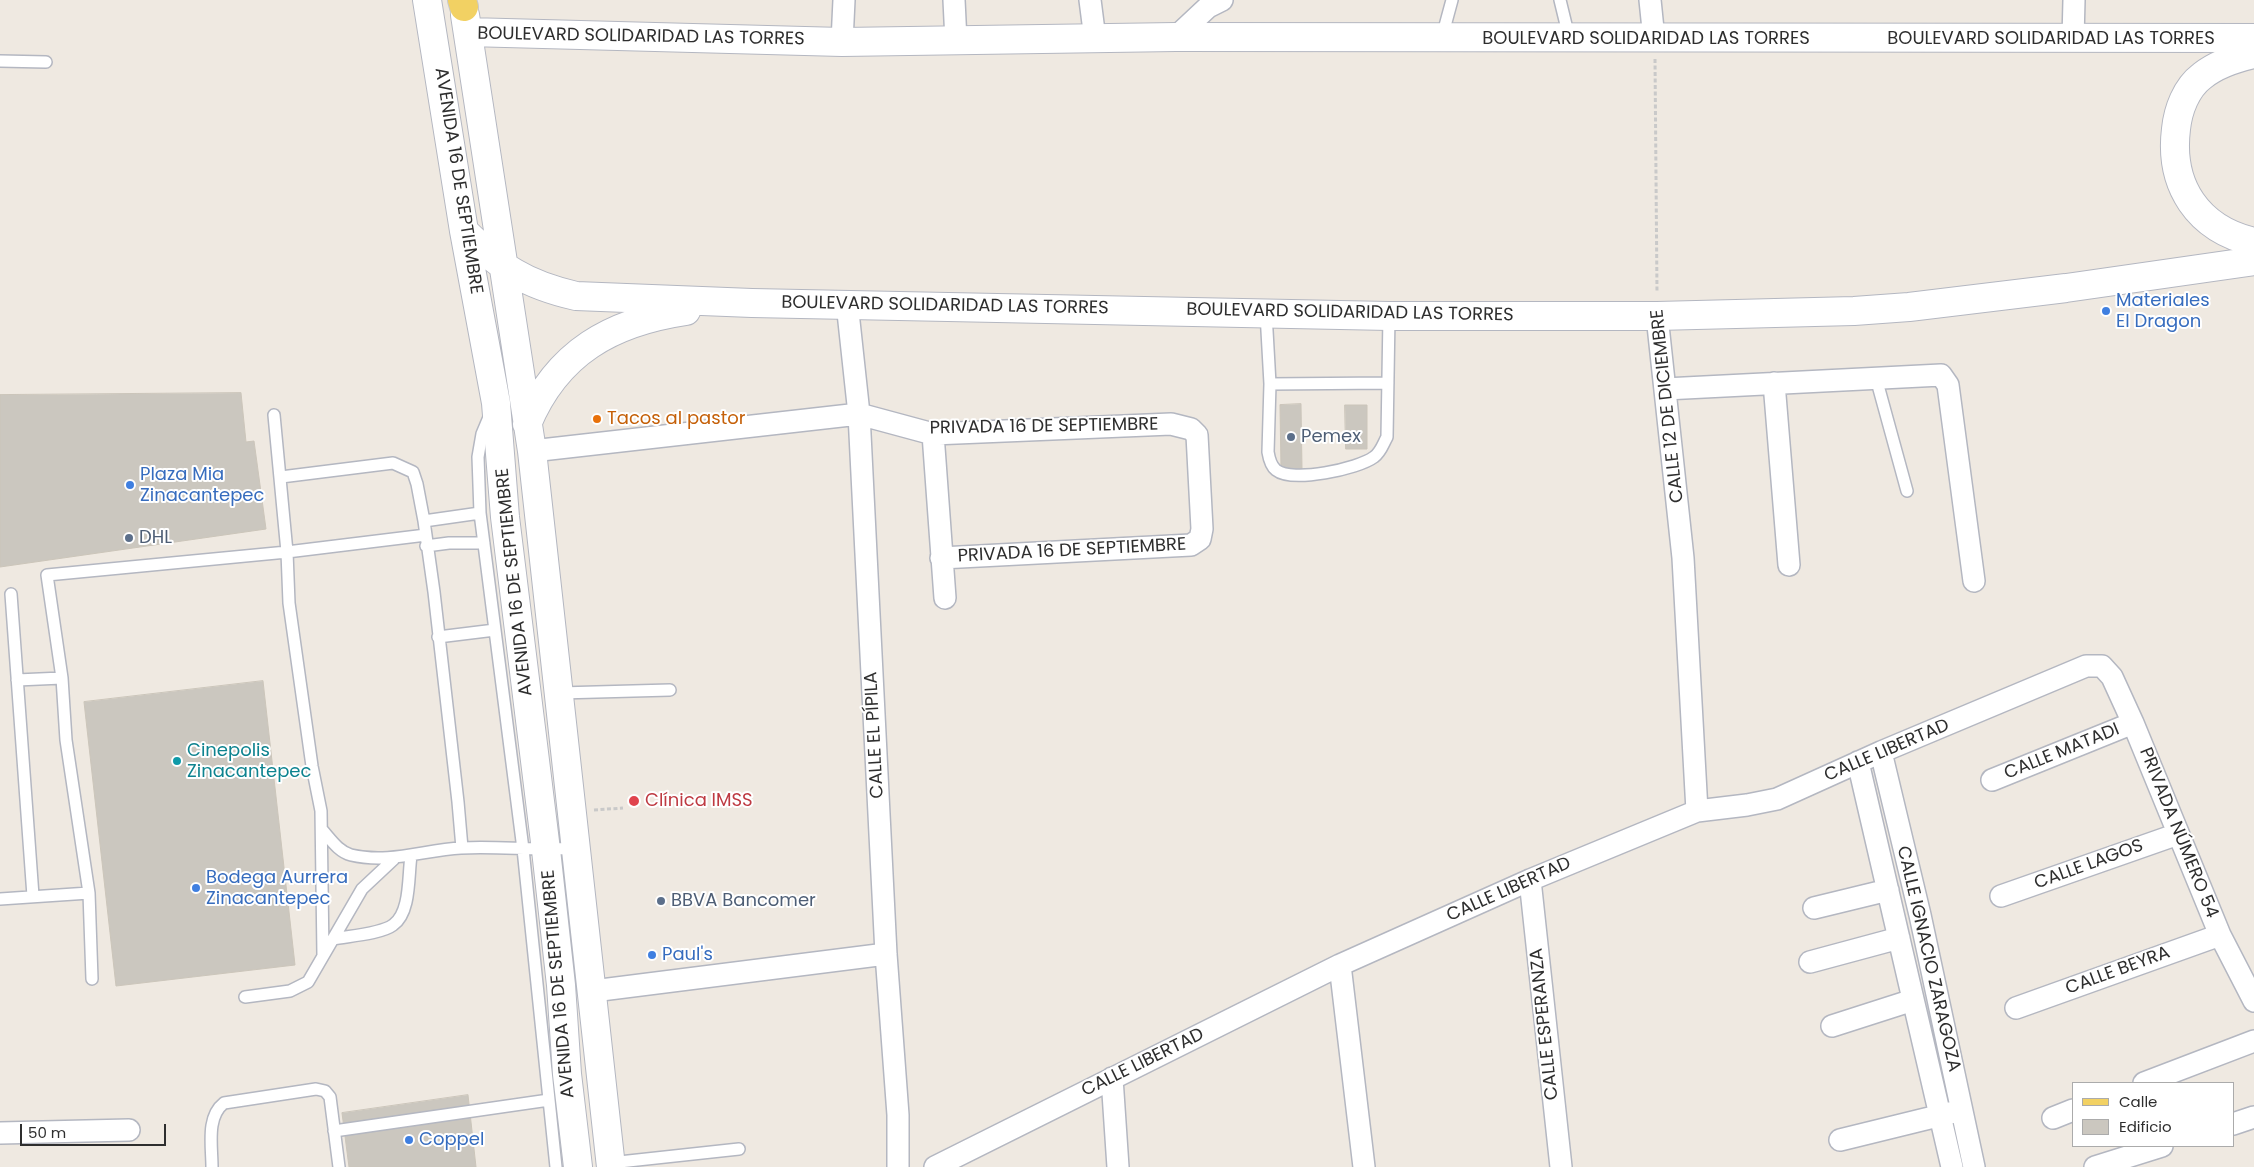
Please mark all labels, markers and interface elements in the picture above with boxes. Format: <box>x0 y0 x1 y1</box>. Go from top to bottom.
street label: BOULEVARD SOLIDARIDAD LAS TORRES <box>477 23 805 51</box>
street label: BOULEVARD SOLIDARIDAD LAS TORRES <box>1482 28 1810 50</box>
street label: BOULEVARD SOLIDARIDAD LAS TORRES <box>1887 28 2215 50</box>
street label: AVENIDA 16 DE SEPTIEMBRE <box>429 66 487 296</box>
place label: Materiales El Dragon <box>2116 290 2210 332</box>
street label: BOULEVARD SOLIDARIDAD LAS TORRES <box>781 292 1109 320</box>
street label: BOULEVARD SOLIDARIDAD LAS TORRES <box>1186 299 1514 327</box>
marker: Materiales El Dragon <box>2100 305 2112 317</box>
street label: CALLE 12 DE DICIEMBRE <box>1647 308 1689 504</box>
place label: Tacos al pastor <box>607 408 745 430</box>
marker: Tacos al pastor <box>591 413 603 425</box>
street label: PRIVADA 16 DE SEPTIEMBRE <box>929 414 1159 440</box>
place label: Pemex <box>1301 426 1361 448</box>
marker: Pemex <box>1285 431 1297 443</box>
place label: Plaza Mia Zinacantepec <box>140 464 264 506</box>
street label: AVENIDA 16 DE SEPTIEMBRE <box>492 467 538 697</box>
marker: Plaza Mia Zinacantepec <box>124 479 136 491</box>
place label: DHL <box>139 527 172 549</box>
marker: DHL <box>123 532 135 544</box>
street label: PRIVADA 16 DE SEPTIEMBRE <box>957 534 1187 568</box>
street label: CALLE EL PÍPILA <box>861 671 889 799</box>
street label: CALLE LIBERTAD <box>1821 715 1953 787</box>
street label: CALLE MATADI <box>2001 719 2123 785</box>
place label: Cinepolis Zinacantepec <box>187 740 311 782</box>
street label: PRIVADA NÚMERO 54 <box>2134 745 2222 921</box>
marker: Cinepolis Zinacantepec <box>171 755 183 767</box>
place label: Clínica IMSS <box>645 790 753 812</box>
marker: Clínica IMSS <box>627 794 641 808</box>
street label: CALLE LAGOS <box>2032 835 2146 895</box>
street label: CALLE IGNACIO ZARAGOZA <box>1891 844 1965 1074</box>
street label: CALLE LIBERTAD <box>1444 853 1574 927</box>
place label: Bodega Aurrera Zinacantepec <box>206 867 348 910</box>
street label: AVENIDA 16 DE SEPTIEMBRE <box>538 869 580 1099</box>
marker: Bodega Aurrera Zinacantepec <box>190 882 202 894</box>
place label: BBVA Bancomer <box>671 890 816 912</box>
marker: BBVA Bancomer <box>655 895 667 907</box>
street label: CALLE BEYRA <box>2063 942 2173 1000</box>
place label: Paul's <box>662 944 713 966</box>
street label: CALLE ESPERANZA <box>1526 947 1564 1101</box>
marker: Paul's <box>646 949 658 961</box>
street label: CALLE LIBERTAD <box>1078 1024 1208 1102</box>
legend <box>2072 1082 2234 1147</box>
text: Calle <box>2119 1091 2157 1112</box>
scale bar <box>22 1114 169 1146</box>
text: Edificio <box>2119 1116 2172 1137</box>
text: 50 m <box>28 1122 66 1143</box>
place label: Coppel <box>419 1129 484 1151</box>
marker: Coppel <box>403 1134 415 1146</box>

